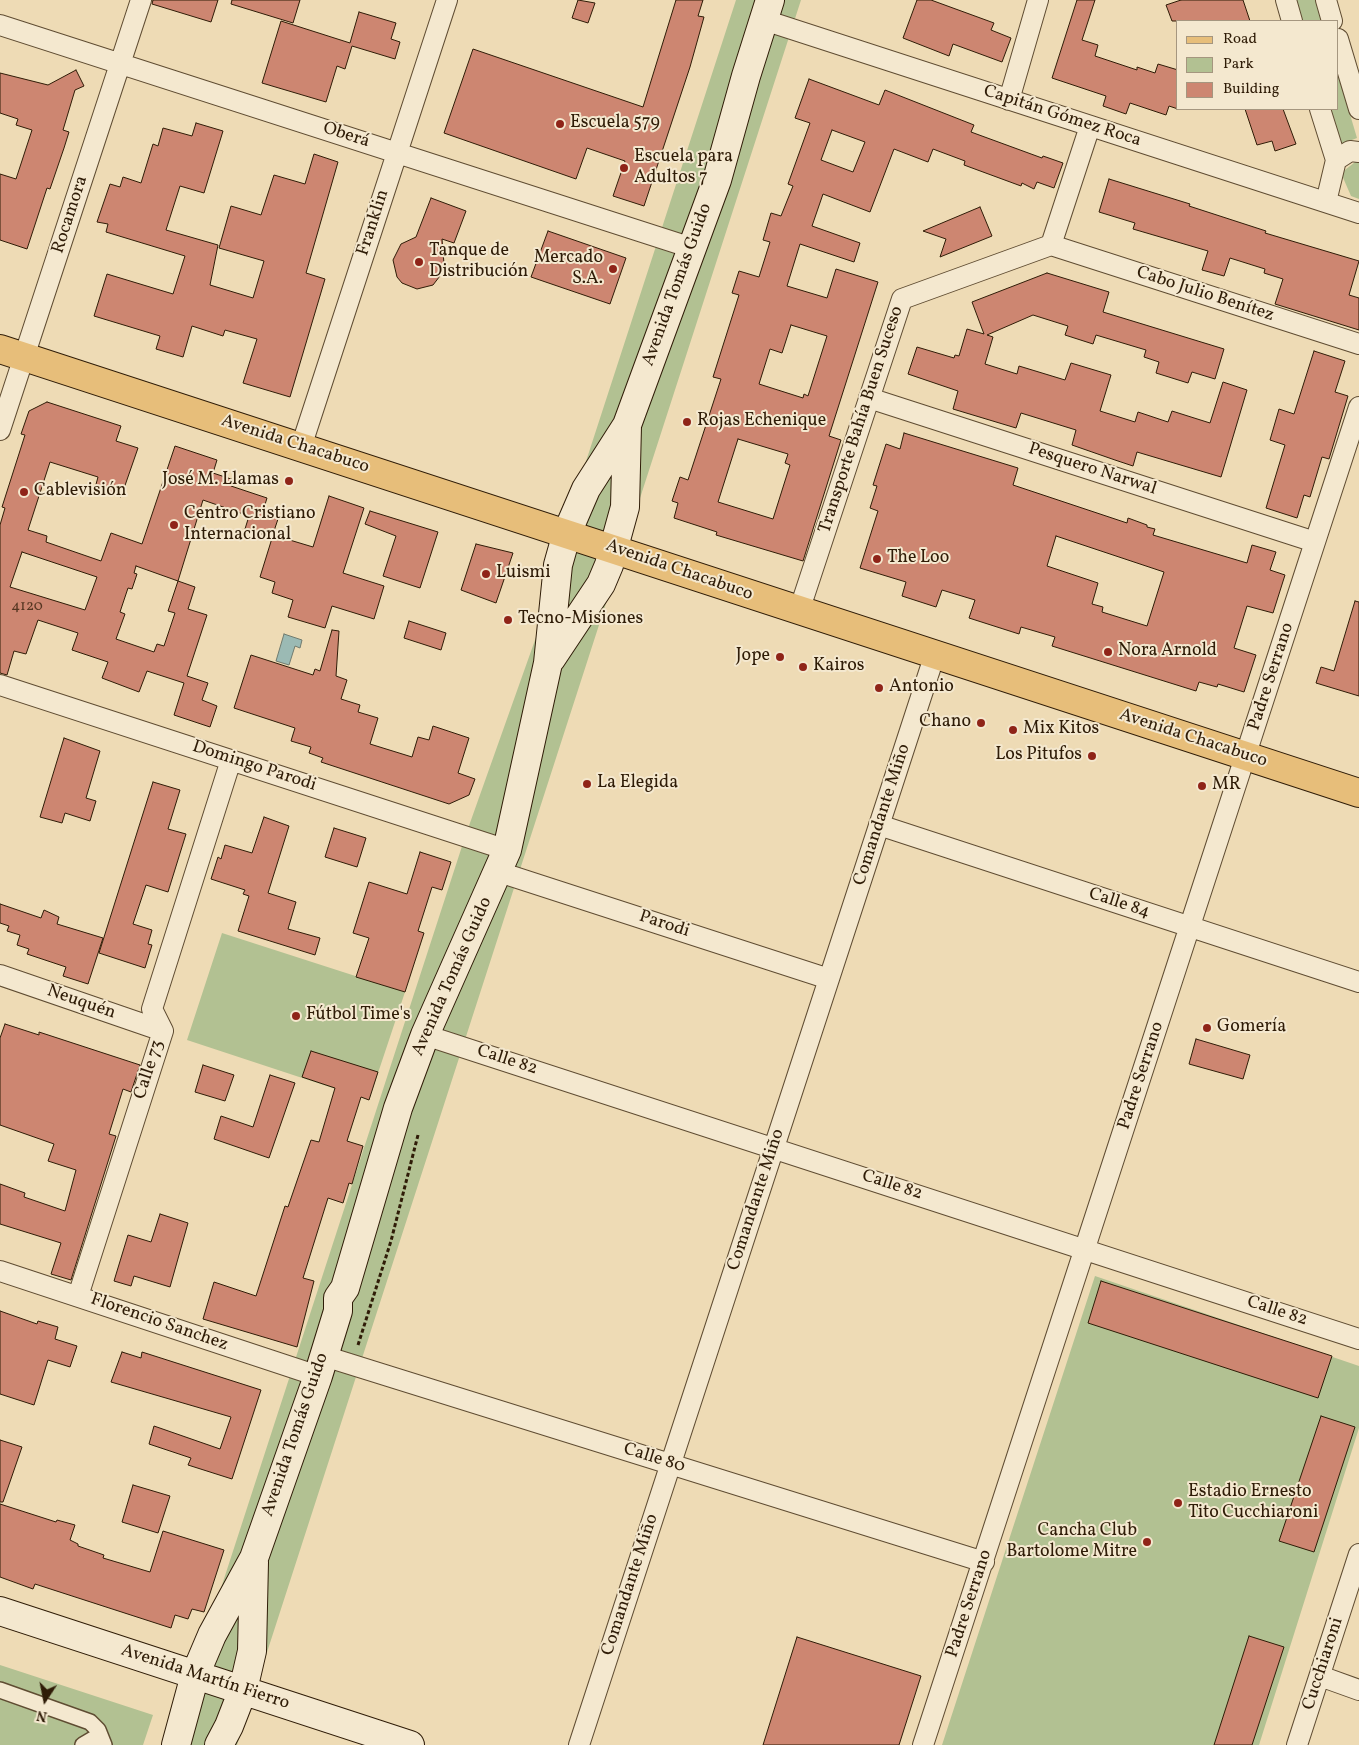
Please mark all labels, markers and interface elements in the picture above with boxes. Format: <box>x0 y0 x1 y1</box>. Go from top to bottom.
legend <box>1176 20 1339 110</box>
text: Road <box>1223 29 1257 50</box>
text: Park <box>1223 54 1254 75</box>
text: Building <box>1223 79 1279 100</box>
street label: Capitán Gómez Roca <box>980 81 1144 153</box>
place label: Escuela 579 <box>570 113 660 135</box>
street label: Oberá <box>320 118 372 154</box>
marker: Escuela 579 <box>554 118 566 130</box>
place label: Escuela para Adultos 7 <box>634 147 733 190</box>
marker: Escuela para Adultos 7 <box>618 162 630 174</box>
street label: Rocamora <box>48 173 94 257</box>
street label: Franklin <box>353 187 395 259</box>
street label: Avenida Tomás Guido <box>638 201 718 369</box>
place label: Tanque de Distribución <box>429 241 528 284</box>
place label: Mercado S.A. <box>534 248 603 290</box>
marker: Tanque de Distribución <box>413 256 425 268</box>
marker: Mercado S.A. <box>607 263 619 275</box>
street label: Cabo Julio Benítez <box>1133 263 1277 327</box>
street label: Transporte Bahía Buen Suceso <box>815 304 909 536</box>
street label: Avenida Chacabuco <box>218 411 372 479</box>
place label: Rojas Echenique <box>697 411 826 433</box>
marker: Rojas Echenique <box>681 416 693 428</box>
street label: Pesquero Narwal <box>1025 439 1159 501</box>
place label: José M. Llamas <box>162 470 279 492</box>
marker: José M. Llamas <box>283 475 295 487</box>
place label: Cablevisión <box>34 481 126 503</box>
marker: Cablevisión <box>18 486 30 498</box>
place label: Centro Cristiano Internacional <box>184 504 316 546</box>
marker: Centro Cristiano Internacional <box>168 519 180 531</box>
street label: Avenida Chacabuco <box>602 536 756 606</box>
place label: The Loo <box>887 548 949 570</box>
marker: The Loo <box>871 553 883 565</box>
place label: Luismi <box>496 563 551 585</box>
marker: Luismi <box>480 568 492 580</box>
house number: 4120 <box>11 598 43 616</box>
place label: Tecno-Misiones <box>518 609 643 631</box>
marker: Tecno-Misiones <box>502 614 514 626</box>
street label: Padre Serrano <box>1244 620 1300 734</box>
place label: Nora Arnold <box>1118 641 1217 663</box>
place label: Jope <box>736 646 770 668</box>
marker: Nora Arnold <box>1102 646 1114 658</box>
marker: Jope <box>774 651 786 663</box>
place label: Kairos <box>813 656 864 678</box>
marker: Kairos <box>797 661 809 673</box>
place label: Antonio <box>889 677 954 699</box>
marker: Antonio <box>873 682 885 694</box>
street label: Avenida Chacabuco <box>1116 705 1270 773</box>
place label: Chano <box>919 712 971 734</box>
marker: Chano <box>975 717 987 729</box>
place label: Mix Kitos <box>1023 719 1099 741</box>
marker: Mix Kitos <box>1007 724 1019 736</box>
street label: Domingo Parodi <box>189 737 319 797</box>
street label: Comandante Miño <box>850 741 916 889</box>
place label: Los Pitufos <box>995 745 1082 767</box>
marker: Los Pitufos <box>1086 750 1098 762</box>
place label: La Elegida <box>597 773 678 795</box>
place label: MR <box>1212 775 1241 797</box>
marker: La Elegida <box>581 778 593 790</box>
marker: MR <box>1196 780 1208 792</box>
street label: Calle 84 <box>1086 884 1152 924</box>
street label: Avenida Tomás Guido <box>408 894 498 1060</box>
street label: Parodi <box>636 907 692 943</box>
street label: Neuquén <box>44 981 118 1025</box>
place label: Fútbol Time's <box>306 1005 411 1027</box>
marker: Fútbol Time's <box>290 1010 302 1022</box>
place label: Gomería <box>1217 1017 1286 1039</box>
street label: Padre Serrano <box>1114 1019 1170 1133</box>
marker: Gomería <box>1201 1022 1213 1034</box>
street label: Calle 73 <box>130 1038 170 1102</box>
street label: Calle 82 <box>474 1041 540 1081</box>
street label: Comandante Miño <box>724 1126 790 1274</box>
street label: Calle 82 <box>859 1166 925 1206</box>
street label: Florencio Sanchez <box>87 1289 231 1357</box>
street label: Calle 82 <box>1244 1292 1310 1332</box>
street label: Avenida Tomás Guido <box>258 1350 334 1520</box>
street label: Calle 80 <box>620 1439 688 1479</box>
place label: Estadio Ernesto Tito Cucchiaroni <box>1188 1482 1318 1525</box>
marker: Estadio Ernesto Tito Cucchiaroni <box>1172 1497 1184 1509</box>
street label: Comandante Miño <box>598 1511 664 1659</box>
place label: Cancha Club Bartolome Mitre <box>1006 1521 1137 1564</box>
marker: Cancha Club Bartolome Mitre <box>1141 1536 1153 1548</box>
street label: Padre Serrano <box>942 1547 998 1661</box>
street label: Cucchiaroni <box>1299 1615 1349 1713</box>
street label: Avenida Martín Fierro <box>118 1641 292 1715</box>
north arrow <box>20 1675 70 1725</box>
text: N <box>35 1705 49 1726</box>

